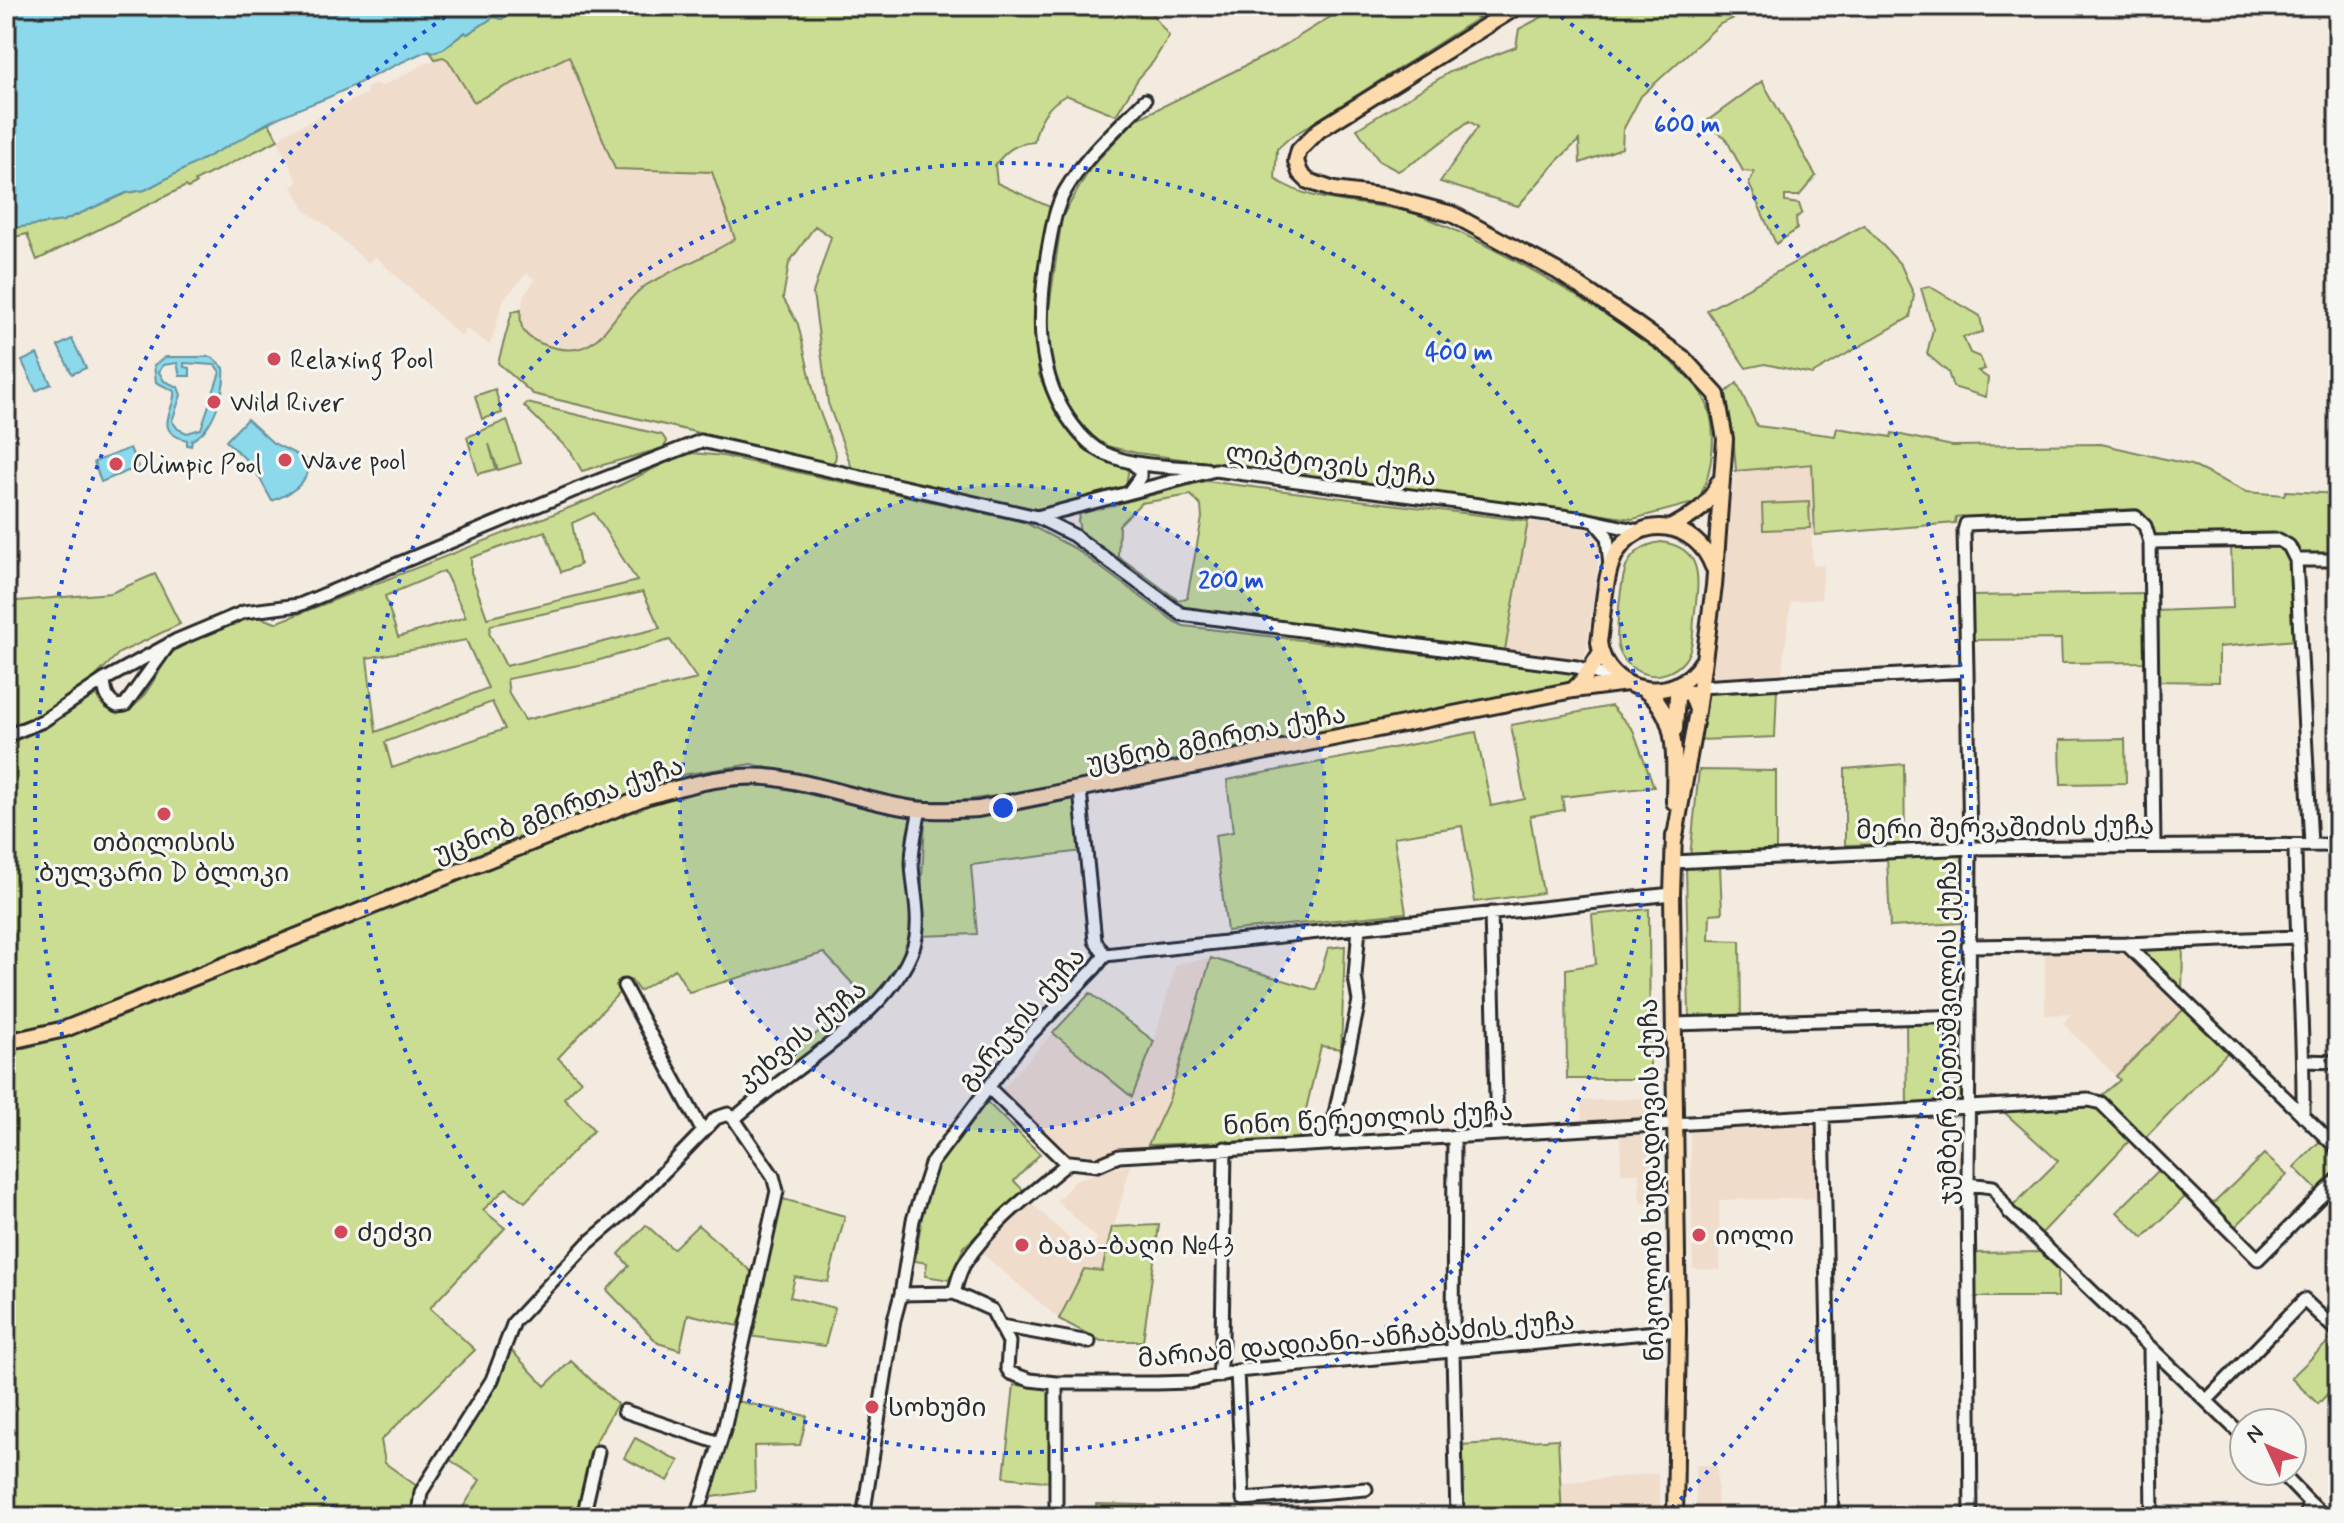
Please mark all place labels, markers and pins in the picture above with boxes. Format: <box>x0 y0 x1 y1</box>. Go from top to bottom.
place label: Relaxing Pool <box>290 344 434 381</box>
marker: Relaxing Pool <box>265 350 283 368</box>
place label: Wild River <box>230 387 345 421</box>
marker: Wild River <box>205 393 223 411</box>
place label: Wave pool <box>301 445 407 479</box>
place label: Olimpic Pool <box>132 449 262 483</box>
marker: Wave pool <box>276 451 294 469</box>
marker: Olimpic Pool <box>107 455 125 473</box>
centre of rings <box>989 794 1017 822</box>
marker: თბილისის ბულვარი D ბლოკი <box>155 805 173 823</box>
place label: თბილისის ბულვარი D ბლოკი <box>39 827 289 891</box>
place label: ძეძვი <box>357 1217 432 1251</box>
place label: იოლი <box>1715 1220 1794 1254</box>
marker: ძეძვი <box>332 1223 350 1241</box>
marker: იოლი <box>1690 1226 1708 1244</box>
place label: ბაგა-ბაღი №43 <box>1038 1230 1234 1264</box>
marker: ბაგა-ბაღი №43 <box>1013 1236 1031 1254</box>
place label: სოხუმი <box>888 1392 986 1426</box>
marker: სოხუმი <box>863 1398 881 1416</box>

